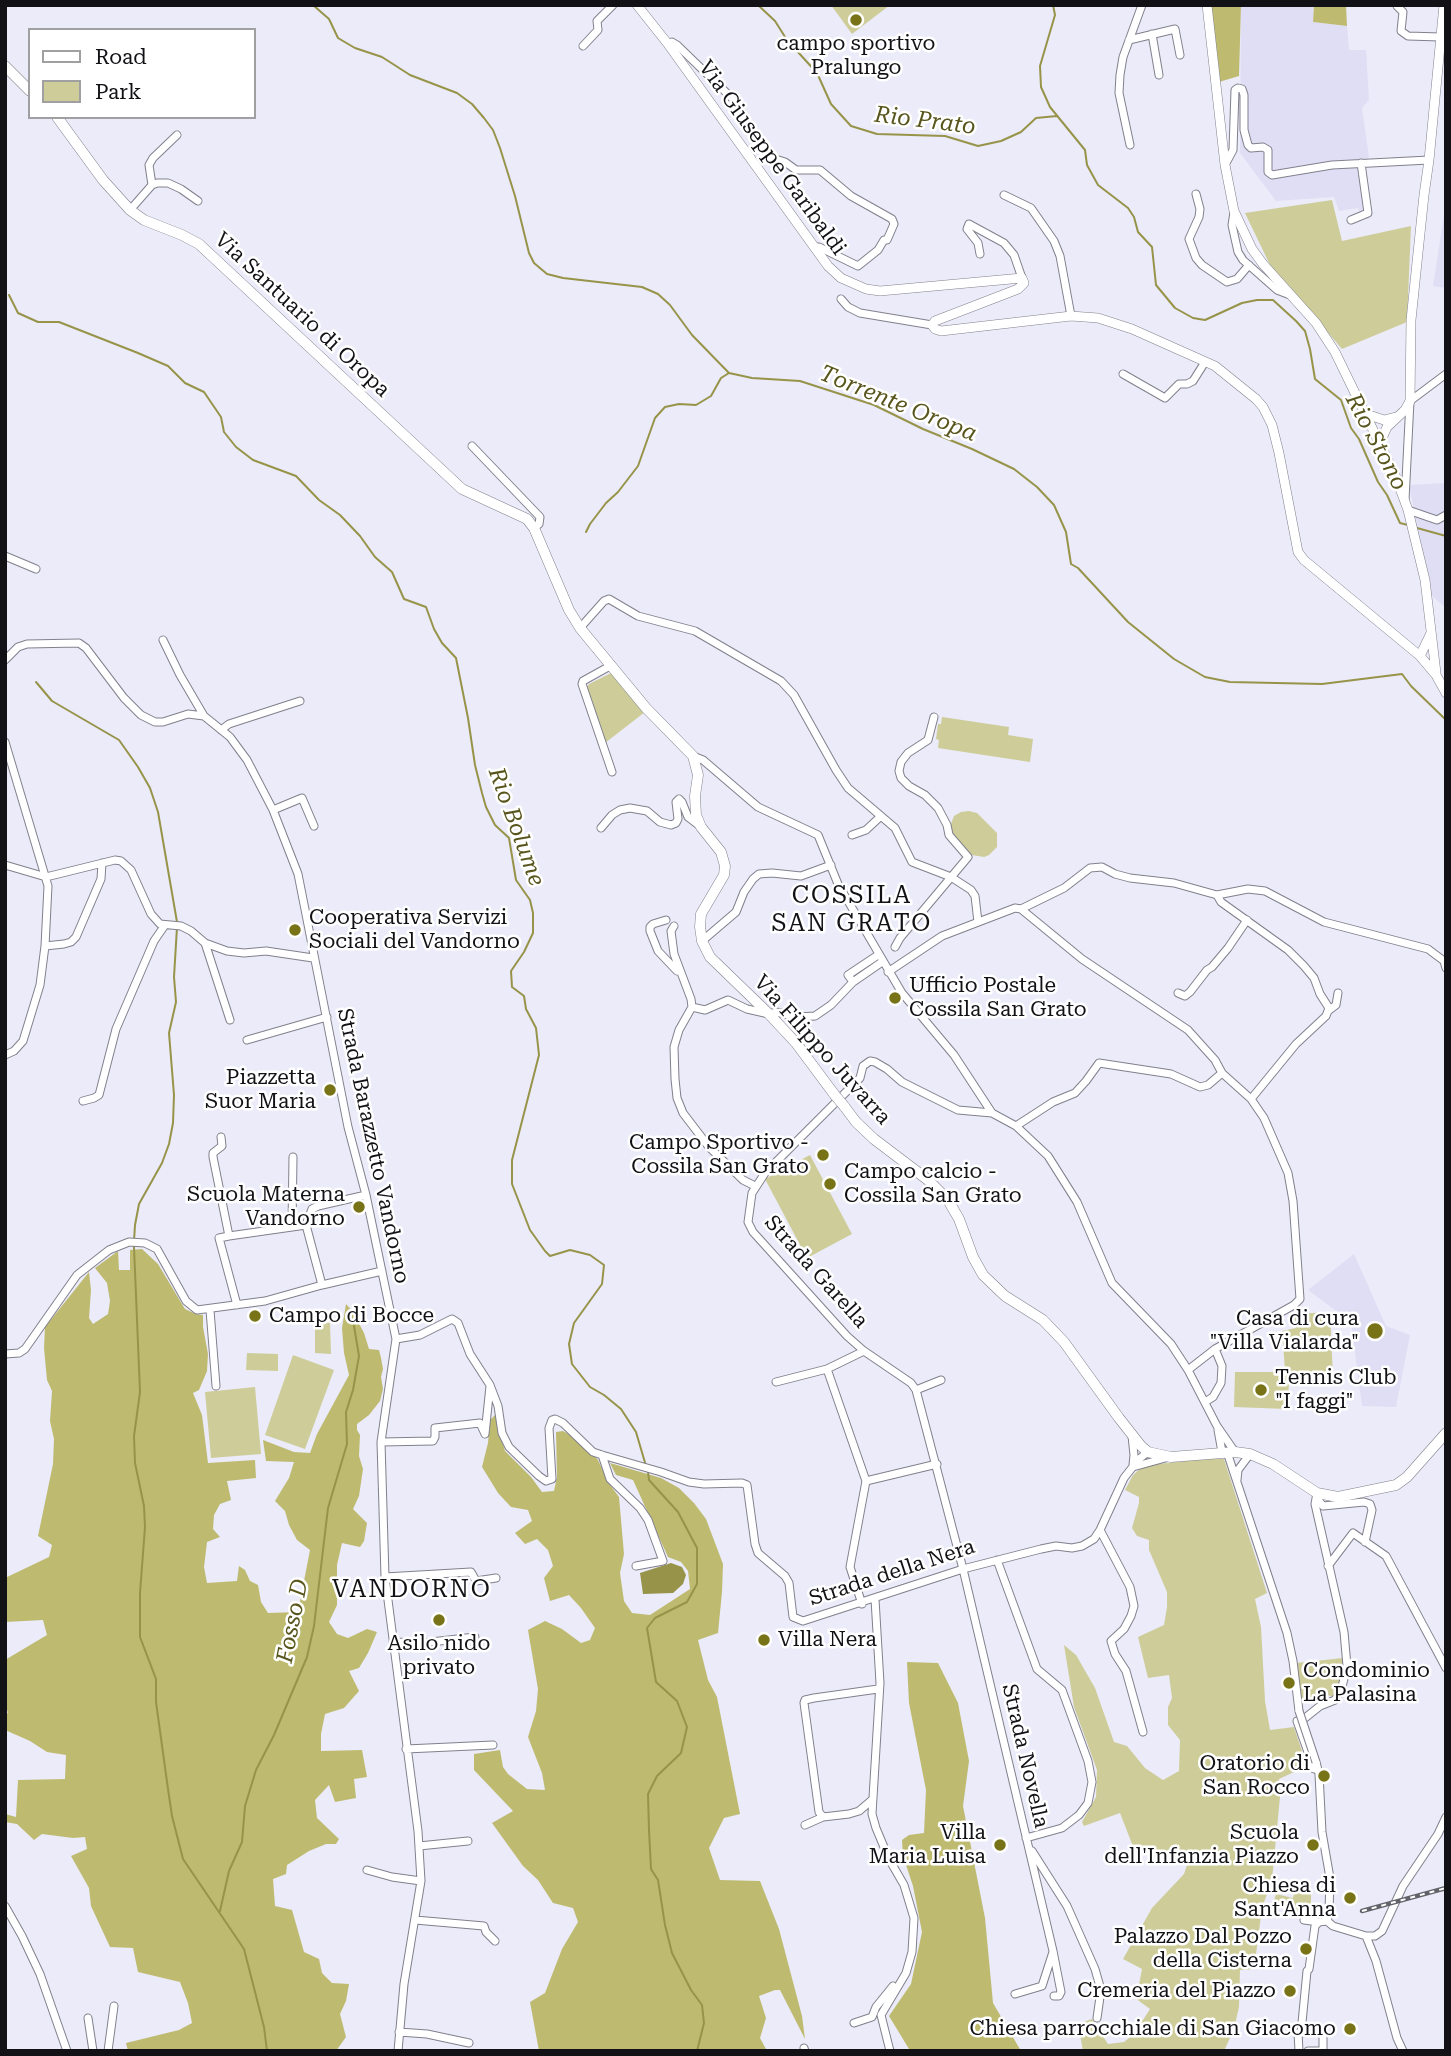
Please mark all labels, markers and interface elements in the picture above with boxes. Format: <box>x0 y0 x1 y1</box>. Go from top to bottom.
marker: campo sportivo Pralungo <box>848 12 864 28</box>
legend <box>28 28 256 119</box>
place label: campo sportivo Pralungo <box>777 31 935 81</box>
text: Road <box>95 45 147 69</box>
street label: Via Giuseppe Garibaldi <box>693 56 851 260</box>
text: Park <box>95 80 141 104</box>
water label: Rio Prato <box>873 101 977 141</box>
street label: Via Santuario di Oropa <box>209 227 395 403</box>
water label: Torrente Oropa <box>815 360 981 448</box>
water label: Rio Stono <box>1339 389 1413 495</box>
water label: Rio Bolume <box>482 764 550 890</box>
district label: COSSILA SAN GRATO <box>773 882 931 938</box>
place label: Cooperativa Servizi Sociali del Vandorno <box>309 905 520 955</box>
marker: Cooperativa Servizi Sociali del Vandorno <box>287 922 303 938</box>
street label: Via Filippo Juvarra <box>748 970 896 1130</box>
place label: Ufficio Postale Cossila San Grato <box>909 973 1087 1023</box>
marker: Ufficio Postale Cossila San Grato <box>887 990 903 1006</box>
street label: Strada Barazzetto Vandorno <box>332 1006 414 1286</box>
place label: Piazzetta Suor Maria <box>205 1065 316 1115</box>
marker: Piazzetta Suor Maria <box>322 1082 338 1098</box>
place label: Campo Sportivo - Cossila San Grato <box>629 1130 809 1180</box>
marker: Campo Sportivo - Cossila San Grato <box>815 1147 831 1163</box>
place label: Campo calcio - Cossila San Grato <box>844 1159 1022 1209</box>
marker: Campo calcio - Cossila San Grato <box>822 1176 838 1192</box>
place label: Scuola Materna Vandorno <box>187 1182 345 1232</box>
marker: Scuola Materna Vandorno <box>351 1199 367 1215</box>
street label: Strada Garella <box>759 1211 873 1333</box>
place label: Campo di Bocce <box>269 1303 434 1329</box>
place label: Casa di cura "Villa Vialarda" <box>1210 1306 1359 1356</box>
marker: Campo di Bocce <box>247 1308 263 1324</box>
marker: Casa di cura "Villa Vialarda" <box>1365 1321 1385 1341</box>
place label: Tennis Club "I faggi" <box>1275 1365 1397 1415</box>
marker: Tennis Club "I faggi" <box>1253 1382 1269 1398</box>
street label: Strada della Nera <box>806 1534 978 1612</box>
district label: VANDORNO <box>333 1576 491 1604</box>
water label: Fosso D <box>271 1577 315 1665</box>
marker: Asilo nido privato <box>431 1612 447 1628</box>
place label: Villa Nera <box>778 1627 877 1653</box>
place label: Asilo nido privato <box>388 1631 490 1681</box>
marker: Villa Nera <box>756 1632 772 1648</box>
place label: Condominio La Palasina <box>1303 1658 1430 1708</box>
marker: Condominio La Palasina <box>1281 1675 1297 1691</box>
street label: Strada Novella <box>996 1682 1054 1830</box>
place label: Oratorio di San Rocco <box>1200 1751 1310 1801</box>
marker: Oratorio di San Rocco <box>1316 1768 1332 1784</box>
place label: Villa Maria Luisa <box>869 1820 986 1870</box>
place label: Scuola dell'Infanzia Piazzo <box>1104 1820 1299 1870</box>
marker: Villa Maria Luisa <box>992 1837 1008 1853</box>
marker: Scuola dell'Infanzia Piazzo <box>1305 1837 1321 1853</box>
place label: Chiesa di Sant'Anna <box>1234 1873 1336 1923</box>
marker: Chiesa di Sant'Anna <box>1342 1890 1358 1906</box>
place label: Palazzo Dal Pozzo della Cisterna <box>1114 1924 1292 1974</box>
marker: Palazzo Dal Pozzo della Cisterna <box>1298 1941 1314 1957</box>
place label: Cremeria del Piazzo <box>1077 1978 1276 2004</box>
marker: Cremeria del Piazzo <box>1282 1983 1298 1999</box>
place label: Chiesa parrocchiale di San Giacomo <box>970 2016 1336 2042</box>
marker: Chiesa parrocchiale di San Giacomo <box>1342 2021 1358 2037</box>

